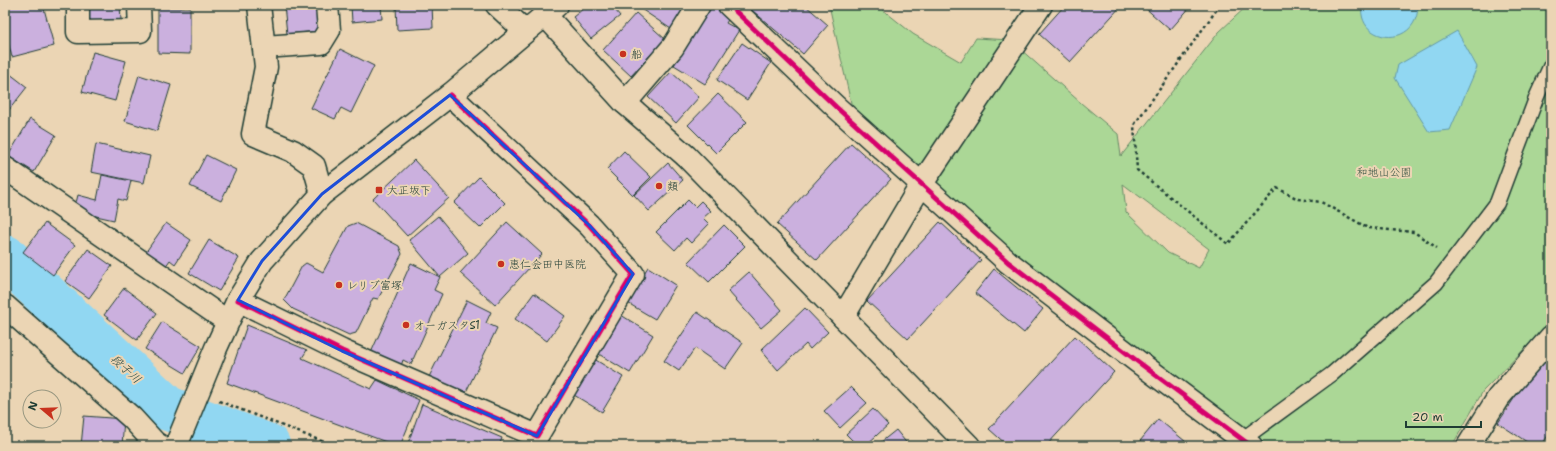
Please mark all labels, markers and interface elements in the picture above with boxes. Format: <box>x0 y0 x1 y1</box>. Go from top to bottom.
place label: 船 <box>631 47 642 62</box>
marker: 船 <box>618 49 628 59</box>
park label: 和地山公園 <box>1357 165 1412 180</box>
place label: 類 <box>667 179 678 194</box>
marker: 類 <box>654 181 664 191</box>
place label: 大正坂下 <box>387 183 431 198</box>
marker: 大正坂下 <box>374 185 384 195</box>
place label: 恵仁会田中医院 <box>509 257 586 272</box>
marker: 恵仁会田中医院 <box>496 259 506 269</box>
place label: レリブ富塚 <box>347 278 402 293</box>
marker: レリブ富塚 <box>334 280 344 290</box>
place label: オーガスタS1 <box>414 318 480 333</box>
marker: オーガスタS1 <box>401 320 411 330</box>
water label: 段子川 <box>107 351 145 387</box>
north arrow <box>22 389 62 429</box>
text: N <box>25 399 42 412</box>
scale bar <box>1406 403 1481 429</box>
text: 20 m <box>1412 409 1443 425</box>

